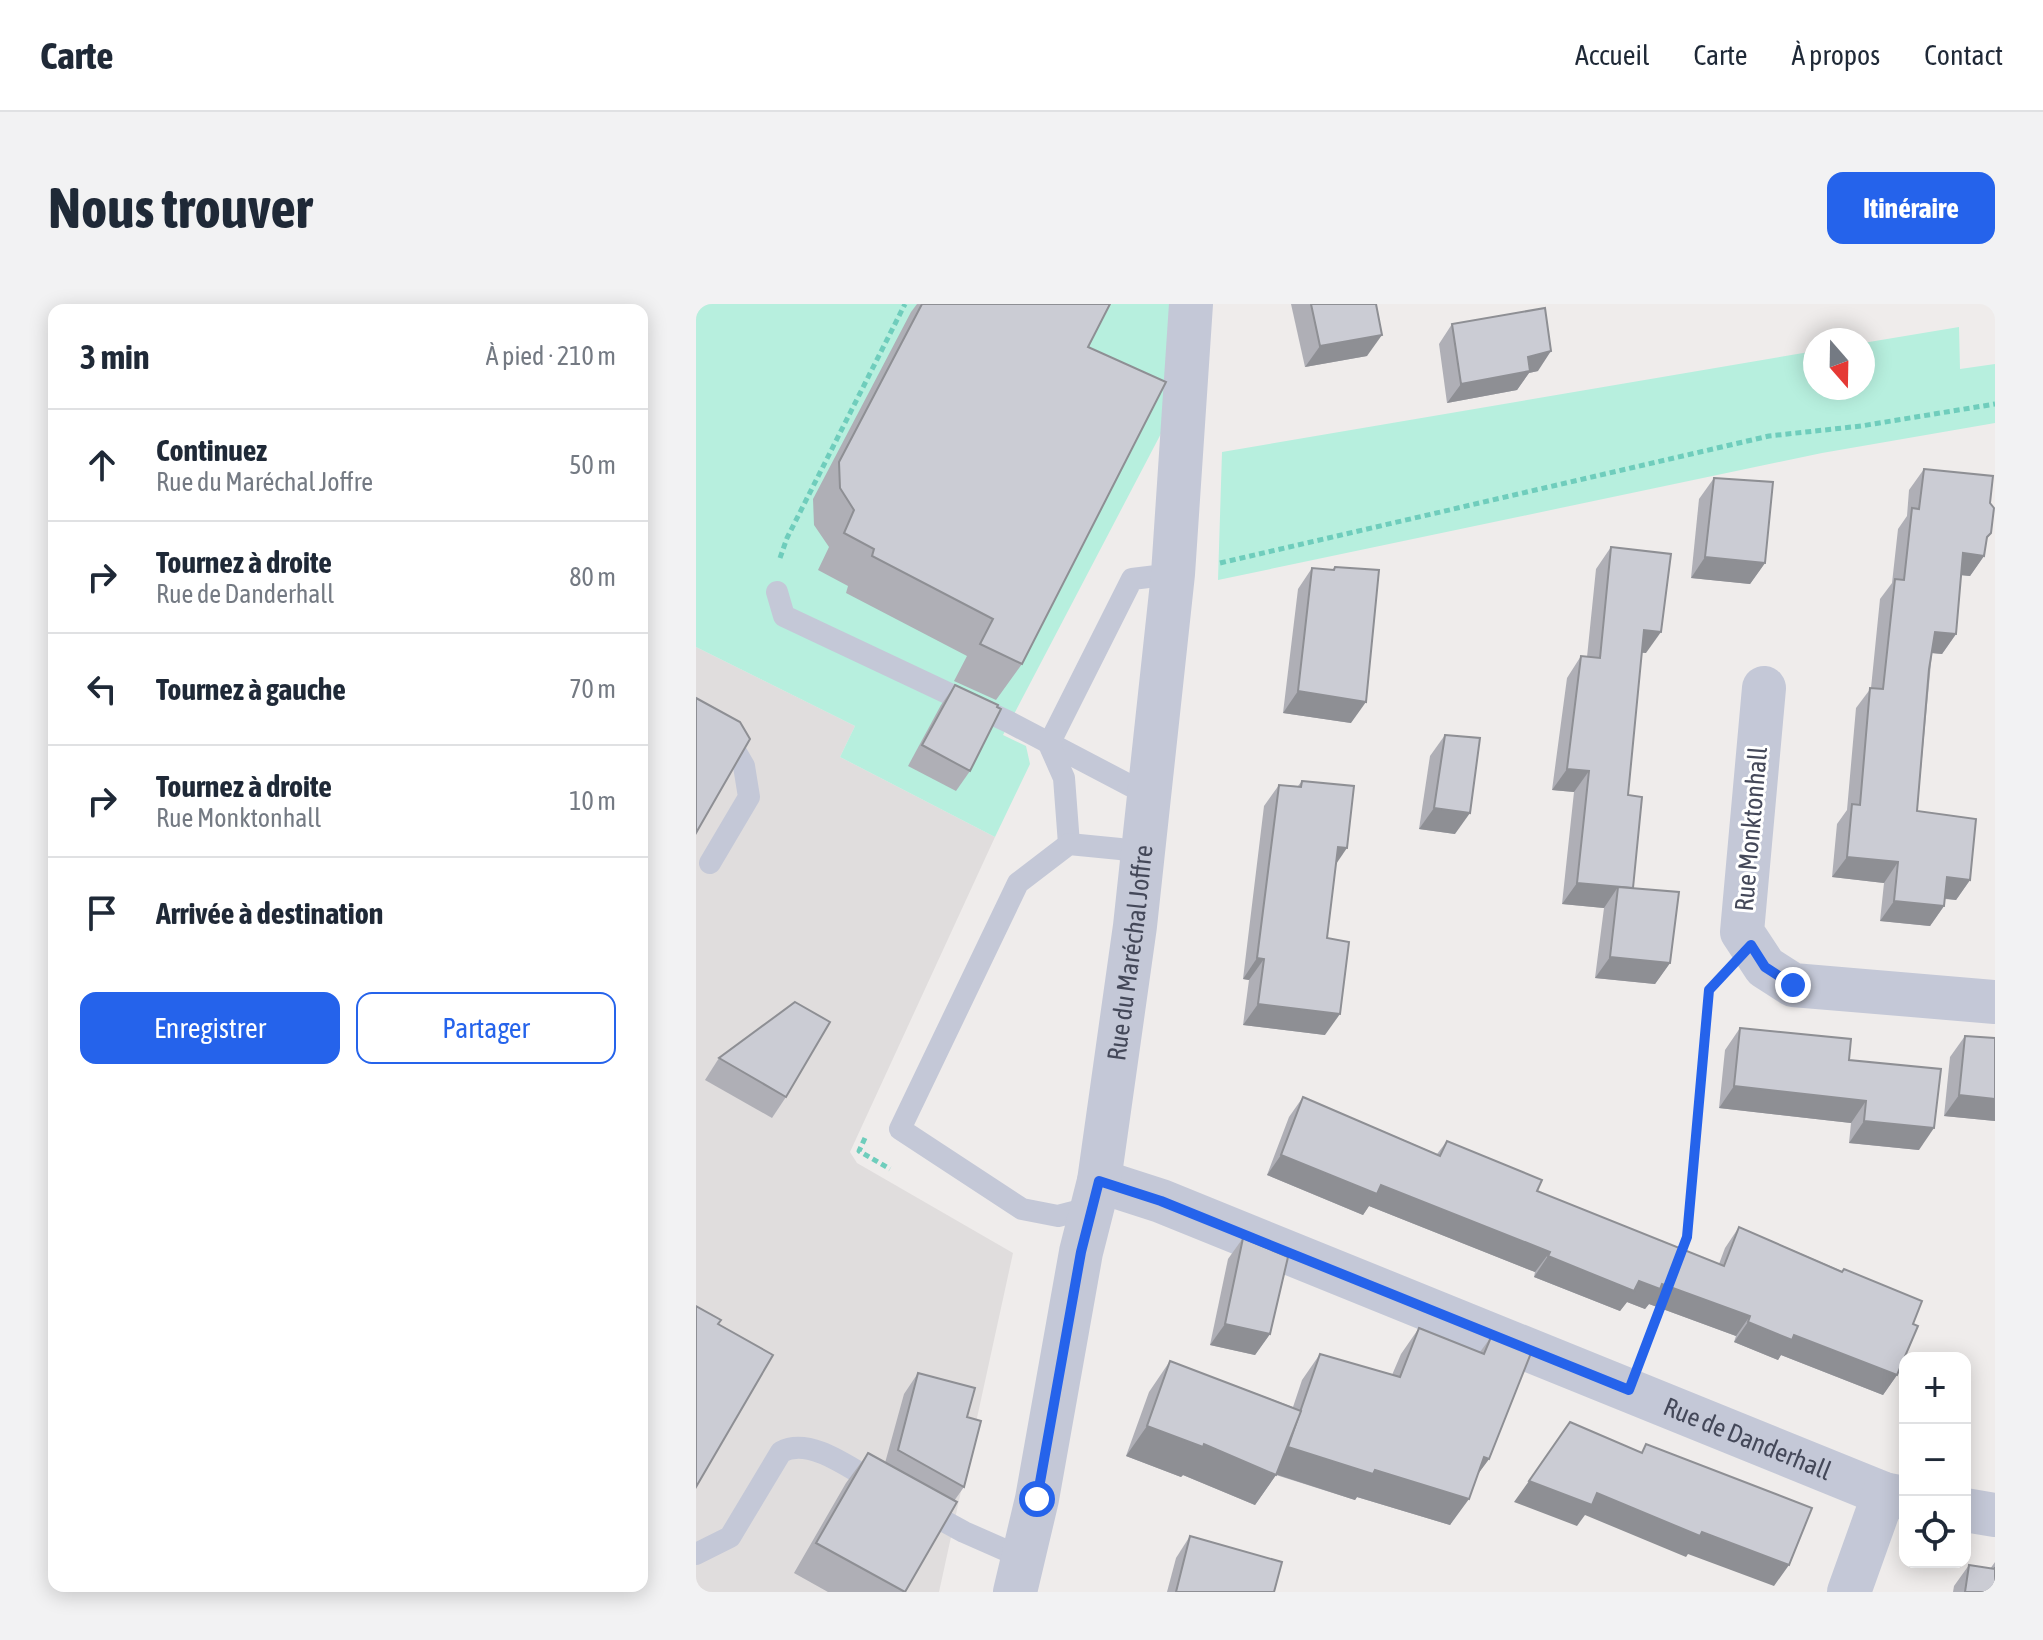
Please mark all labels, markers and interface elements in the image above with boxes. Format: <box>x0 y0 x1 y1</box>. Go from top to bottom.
text: Carte <box>40 34 113 77</box>
text: Accueil <box>1575 39 1649 71</box>
text: Carte <box>1693 39 1748 71</box>
text: À propos <box>1792 39 1880 71</box>
text: Contact <box>1924 39 2003 71</box>
button: Itinéraire <box>1827 172 1995 244</box>
text: Nous trouver <box>48 176 312 240</box>
north arrow <box>1803 328 1875 400</box>
text: 3 min <box>80 337 149 376</box>
text: À pied · 210 m <box>486 341 616 371</box>
text: Continuez <box>156 433 267 467</box>
icon: ahead <box>80 443 124 487</box>
text: 50 m <box>569 450 616 480</box>
text: Rue du Maréchal Joffre <box>156 467 373 497</box>
text: Tournez à droite <box>156 545 332 579</box>
icon: right <box>80 555 124 599</box>
text: 80 m <box>569 562 616 592</box>
text: Rue de Danderhall <box>156 579 334 609</box>
icon: left <box>80 667 124 711</box>
text: Tournez à gauche <box>156 672 346 706</box>
text: 70 m <box>569 674 616 704</box>
street label: Rue Monktonhall <box>1729 745 1773 913</box>
text: Tournez à droite <box>156 769 332 803</box>
icon: right <box>80 779 124 823</box>
text: 10 m <box>569 786 616 816</box>
text: Rue Monktonhall <box>156 803 321 833</box>
street label: Rue du Maréchal Joffre <box>1101 843 1159 1063</box>
icon: arrive <box>80 891 124 935</box>
text: Arrivée à destination <box>156 896 383 930</box>
route end <box>1775 967 1811 1003</box>
button: Enregistrer <box>80 992 340 1064</box>
button: Partager <box>356 992 616 1064</box>
map controls <box>1899 1352 1971 1568</box>
button: + <box>1899 1352 1971 1424</box>
street label: Rue de Danderhall <box>1659 1391 1836 1486</box>
button: − <box>1899 1424 1971 1496</box>
route start <box>1019 1481 1055 1517</box>
button: locate <box>1899 1496 1971 1568</box>

